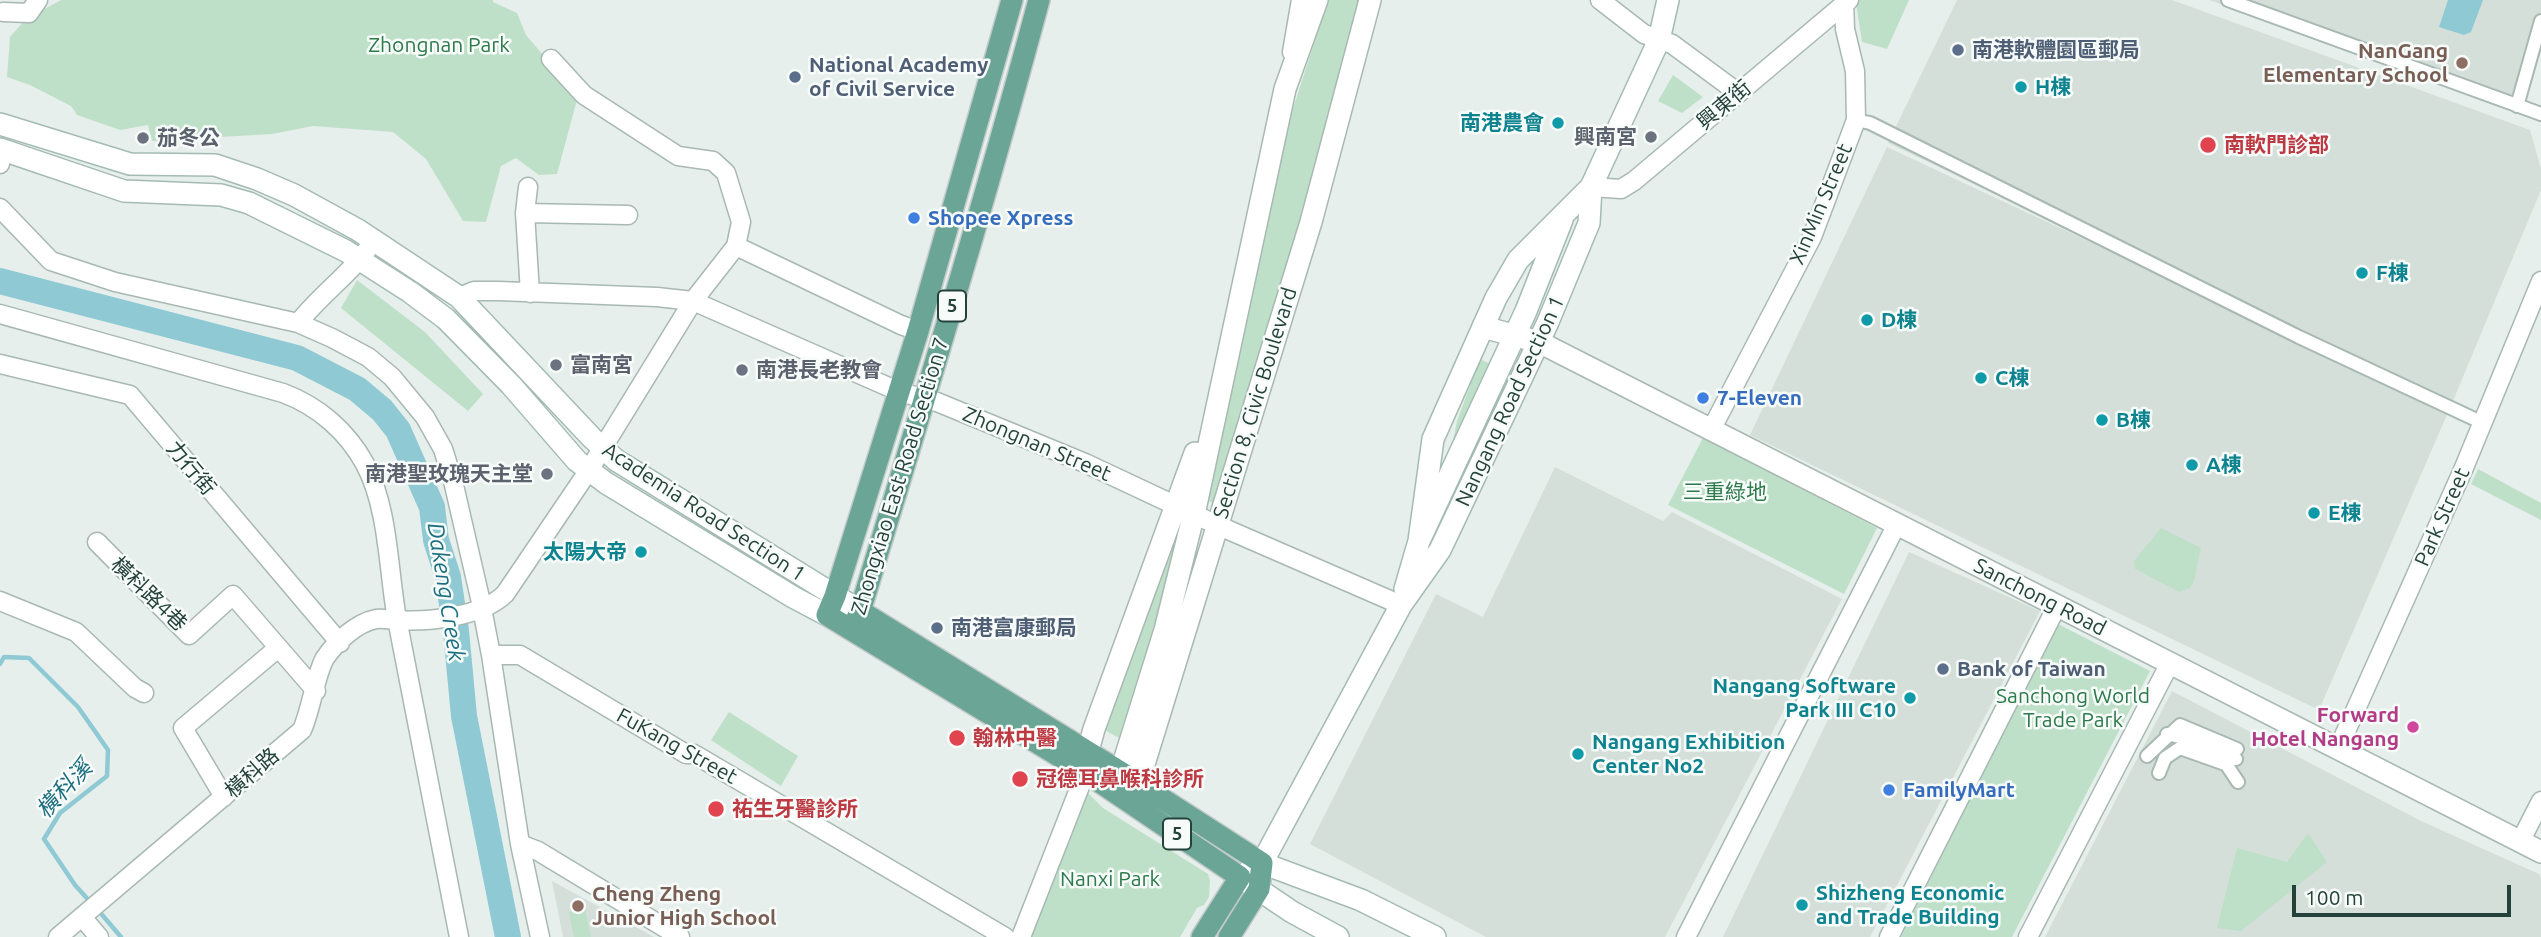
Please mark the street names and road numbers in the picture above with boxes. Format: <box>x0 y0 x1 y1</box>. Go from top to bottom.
street label: 興東街 <box>1692 75 1756 135</box>
street label: XinMin Street <box>1784 140 1858 268</box>
street label: Section 8, Civic Boulevard <box>1208 284 1302 522</box>
road number: 5 <box>938 290 966 322</box>
street label: Nangang Road Section 1 <box>1450 292 1570 510</box>
street label: Zhongxiao East Road Section 7 <box>846 334 954 618</box>
street label: Zhongnan Street <box>959 401 1115 487</box>
street label: 力行街 <box>161 436 221 500</box>
street label: Academia Road Section 1 <box>598 437 810 587</box>
street label: Park Street <box>2409 464 2475 570</box>
street label: 橫科路4巷 <box>106 552 192 636</box>
street label: Sanchong Road <box>1970 553 2110 641</box>
street label: FuKang Street <box>612 703 742 789</box>
street label: 橫科路 <box>220 743 284 803</box>
road number: 5 <box>1163 818 1191 849</box>

